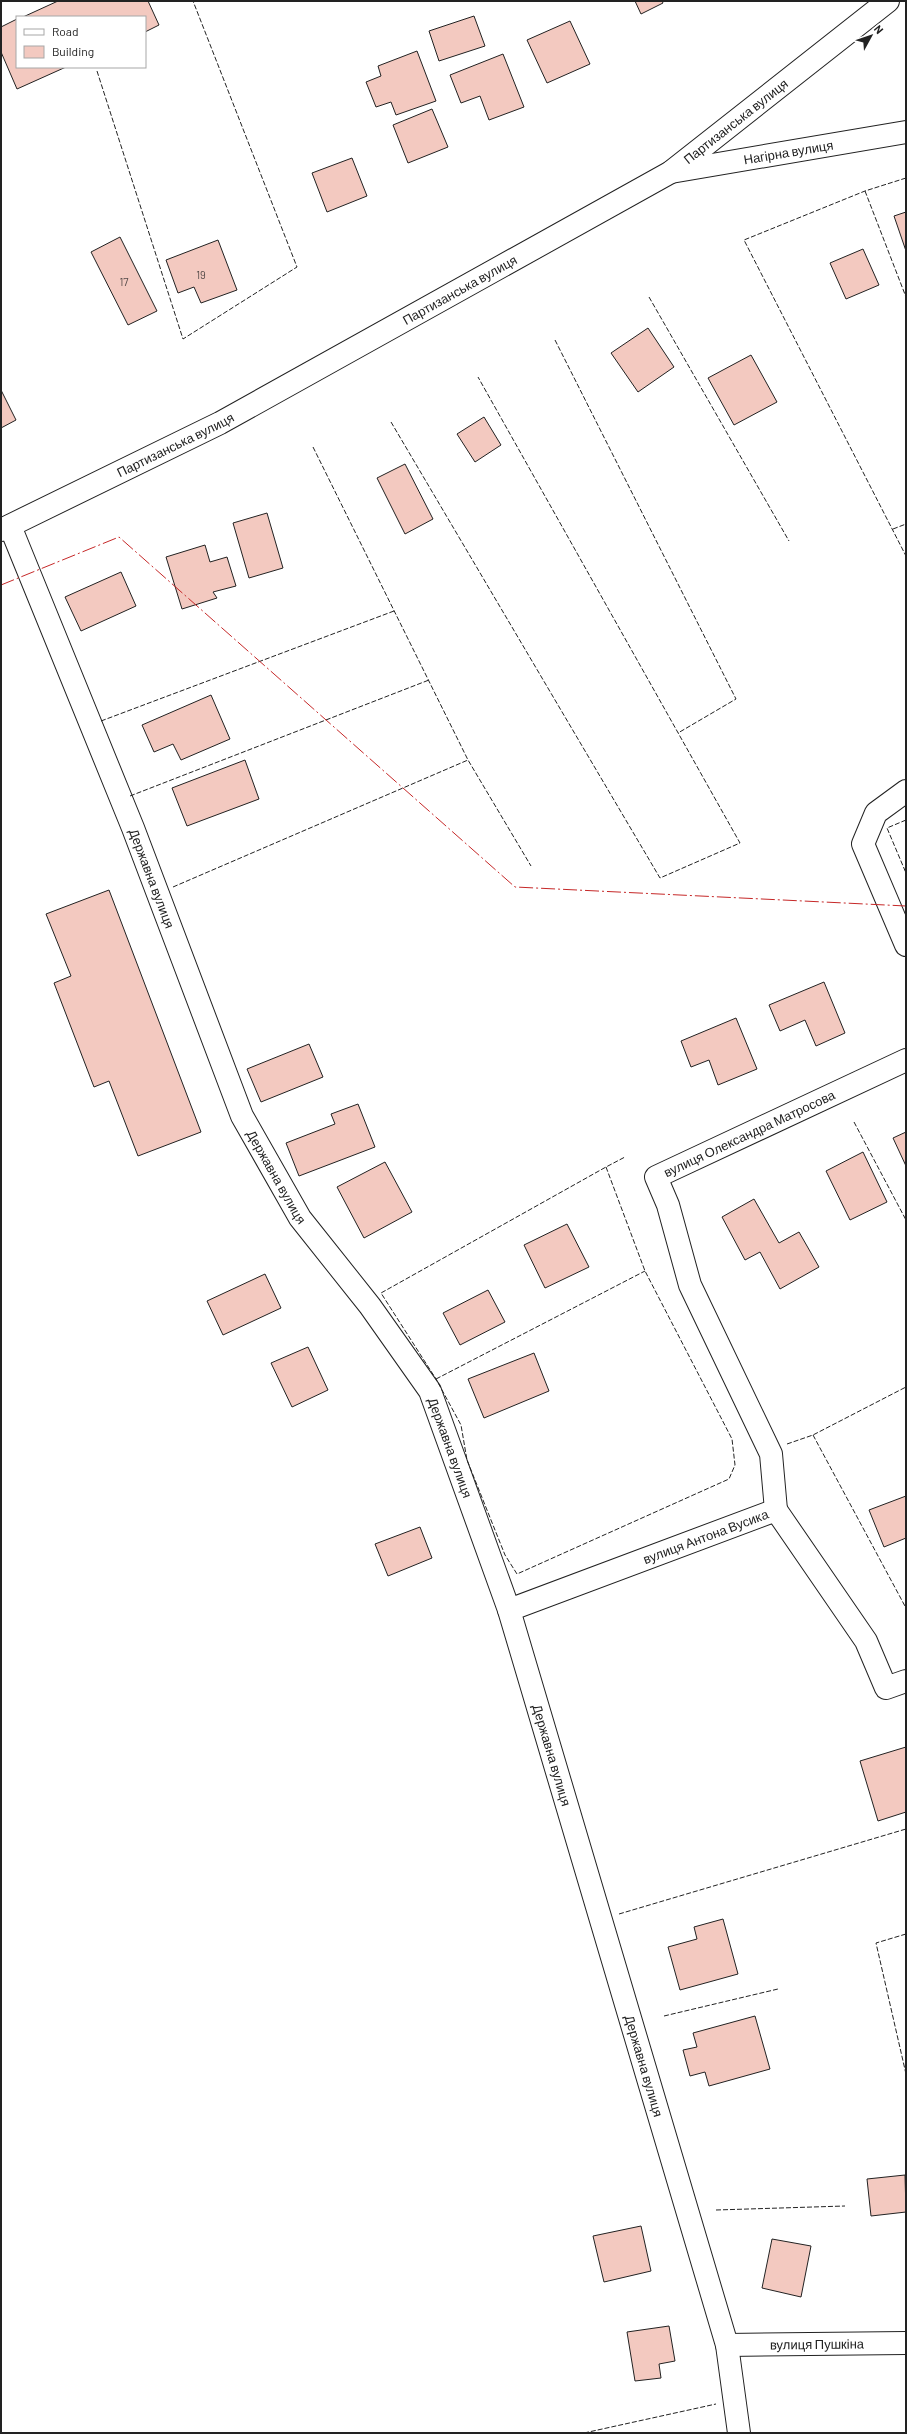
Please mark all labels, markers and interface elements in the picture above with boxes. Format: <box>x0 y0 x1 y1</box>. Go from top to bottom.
legend <box>16 16 146 68</box>
north arrow <box>851 16 891 56</box>
text: N <box>872 22 886 36</box>
text: Road <box>52 24 79 38</box>
text: Building <box>52 44 94 58</box>
street label: Партизанська вулиця <box>680 75 791 167</box>
street label: Нагірна вулиця <box>742 137 834 168</box>
street label: Партизанська вулиця <box>400 251 520 328</box>
house number: 19 <box>196 268 206 281</box>
house number: 17 <box>119 275 129 288</box>
street label: Партизанська вулиця <box>114 409 237 480</box>
street label: Державна вулиця <box>126 826 178 931</box>
street label: вулиця Олександра Матросова <box>661 1086 838 1180</box>
street label: Державна вулиця <box>244 1127 310 1227</box>
street label: Державна вулиця <box>425 1395 476 1500</box>
street label: вулиця Антона Вусика <box>641 1505 771 1567</box>
street label: Державна вулиця <box>529 1702 575 1808</box>
street label: Державна вулиця <box>622 2013 667 2118</box>
street label: вулиця Пушкіна <box>770 2335 865 2353</box>

